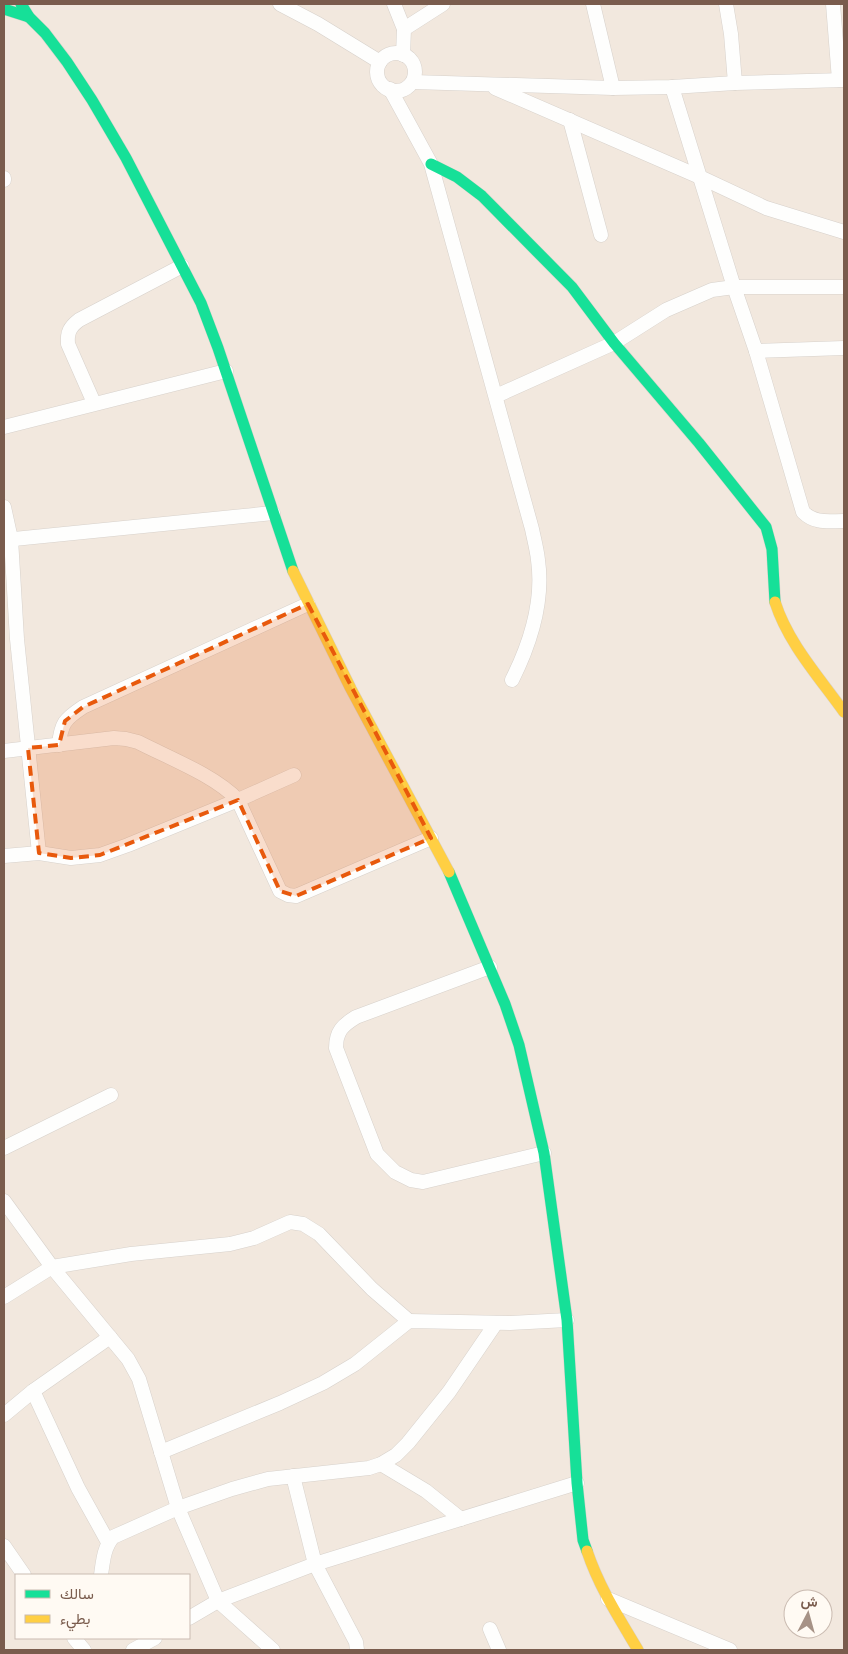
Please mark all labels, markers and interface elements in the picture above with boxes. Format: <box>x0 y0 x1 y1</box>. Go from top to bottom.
legend <box>15 1574 190 1639</box>
text: سالك <box>60 1585 94 1603</box>
north arrow <box>783 1589 833 1639</box>
text: ش <box>800 1592 819 1611</box>
text: بطيء <box>60 1610 90 1632</box>

